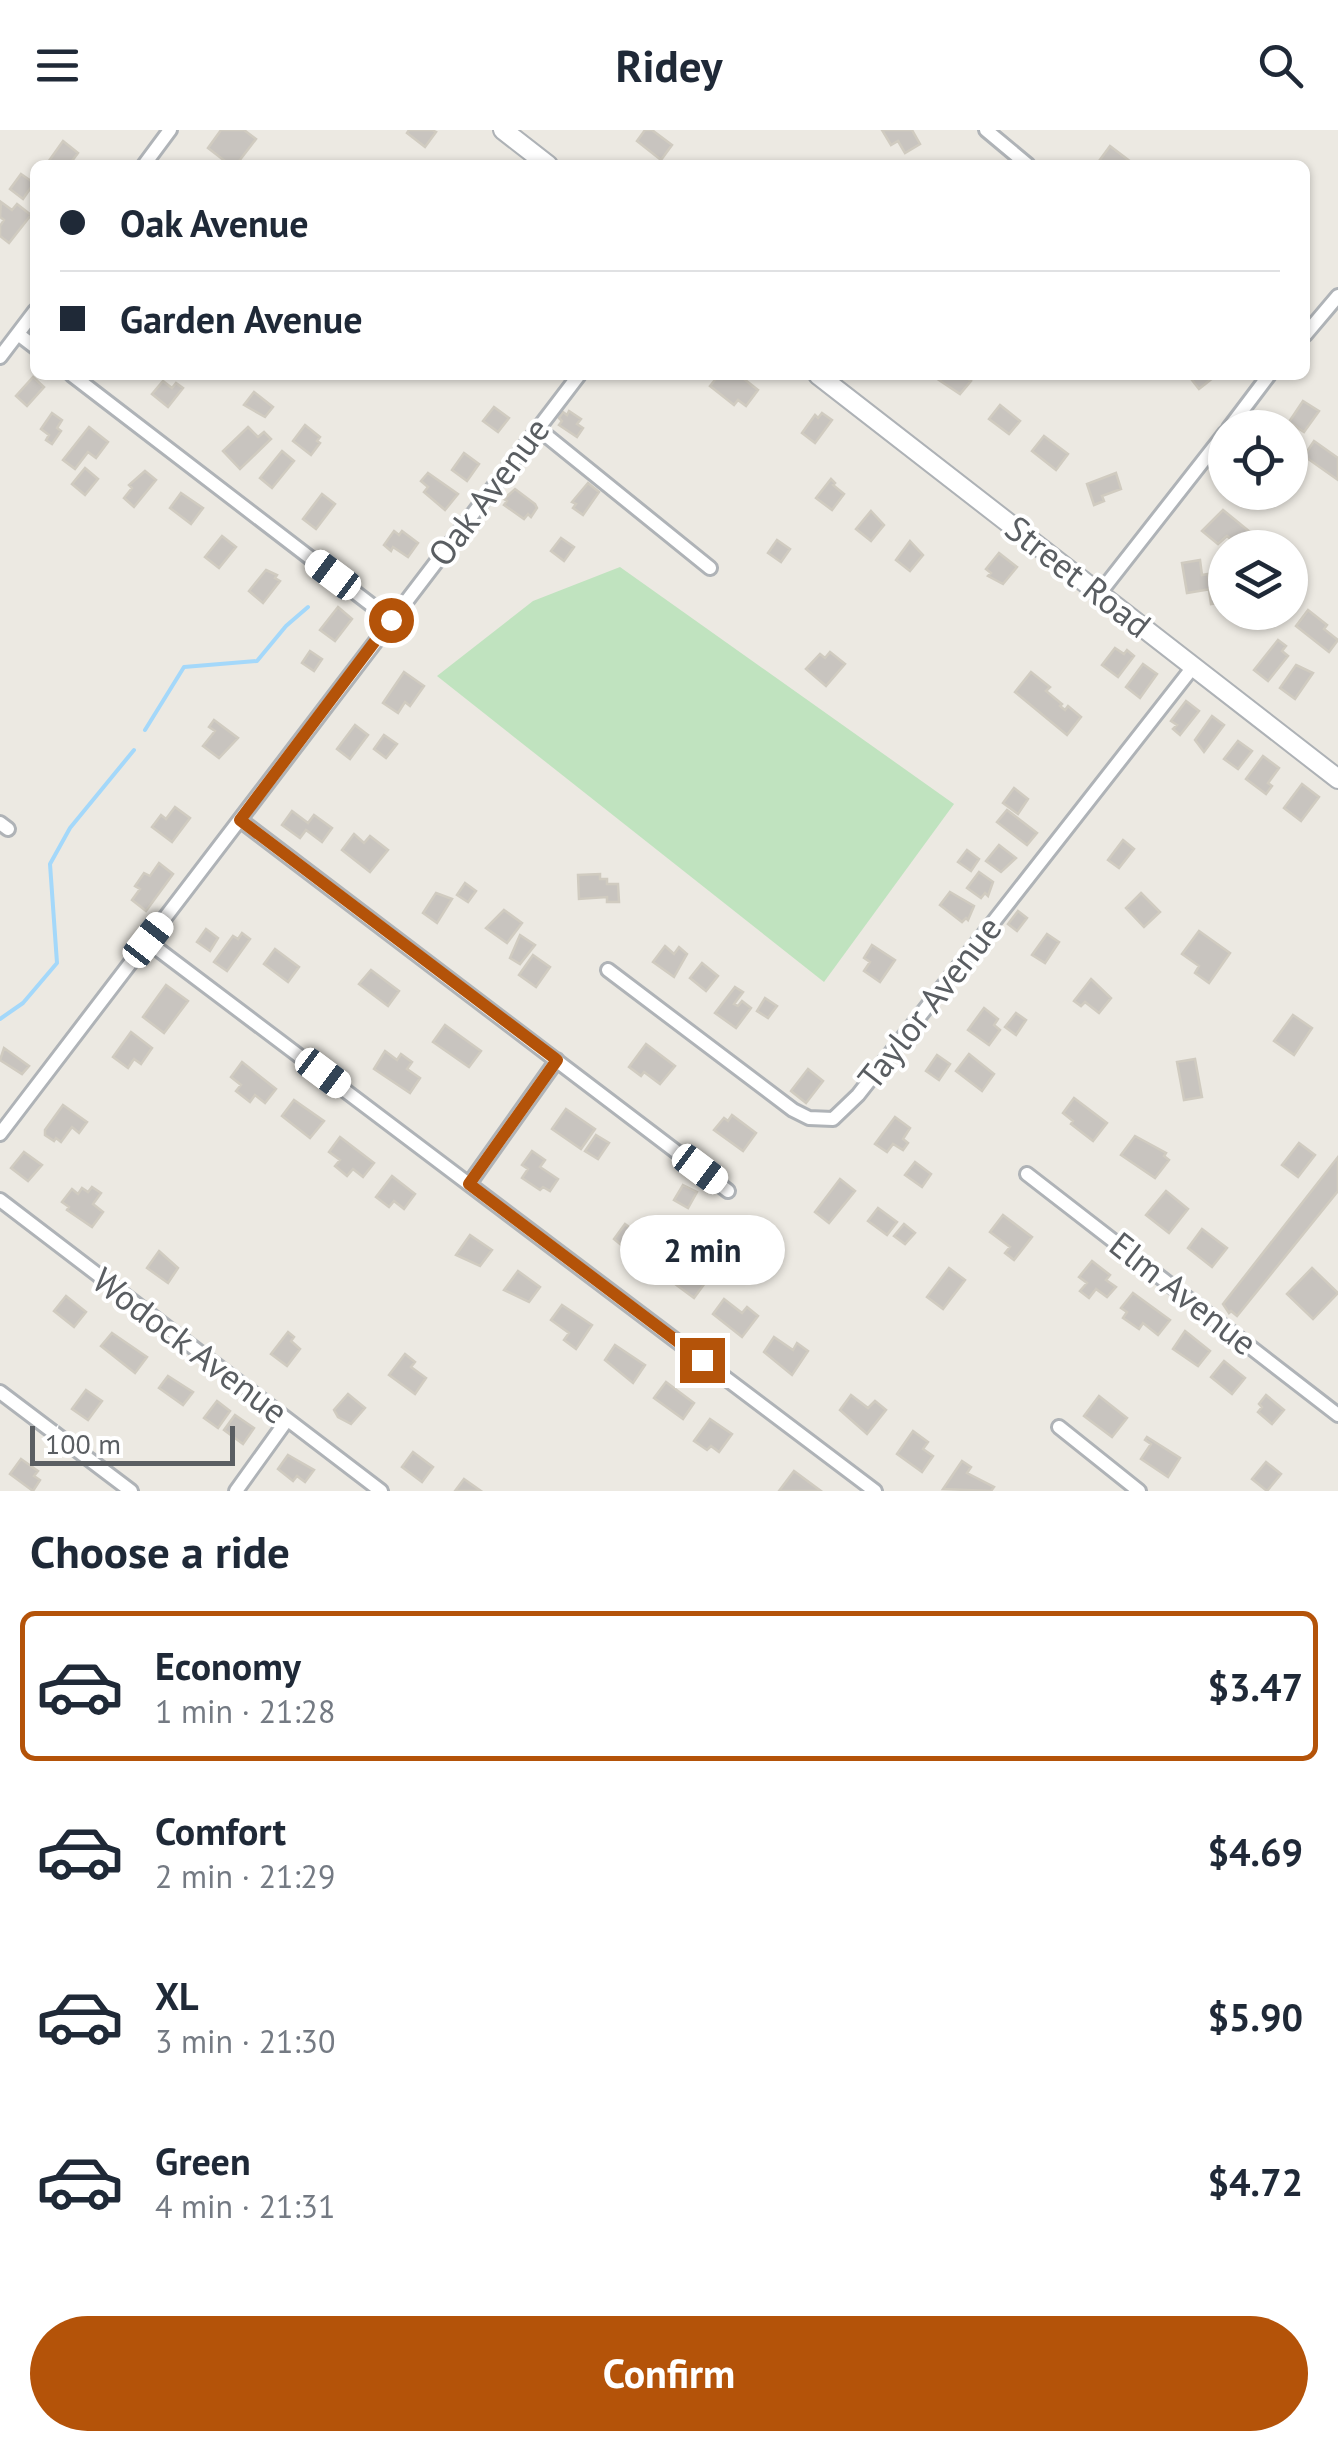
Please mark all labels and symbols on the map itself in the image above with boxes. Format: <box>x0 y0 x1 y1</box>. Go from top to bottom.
street label: Oak Avenue <box>417 408 559 575</box>
street label: Street Road <box>996 505 1161 648</box>
car <box>300 545 366 605</box>
route start <box>369 598 414 643</box>
street label: Taylor Avenue <box>847 906 1011 1098</box>
car <box>118 907 178 973</box>
car <box>290 1043 356 1103</box>
car <box>667 1139 733 1199</box>
callout: 2 min <box>620 1215 784 1285</box>
street label: Elm Avenue <box>1101 1221 1267 1365</box>
street label: Wodock Avenue <box>84 1257 297 1434</box>
route end <box>680 1338 725 1383</box>
scale bar <box>30 1421 235 1466</box>

